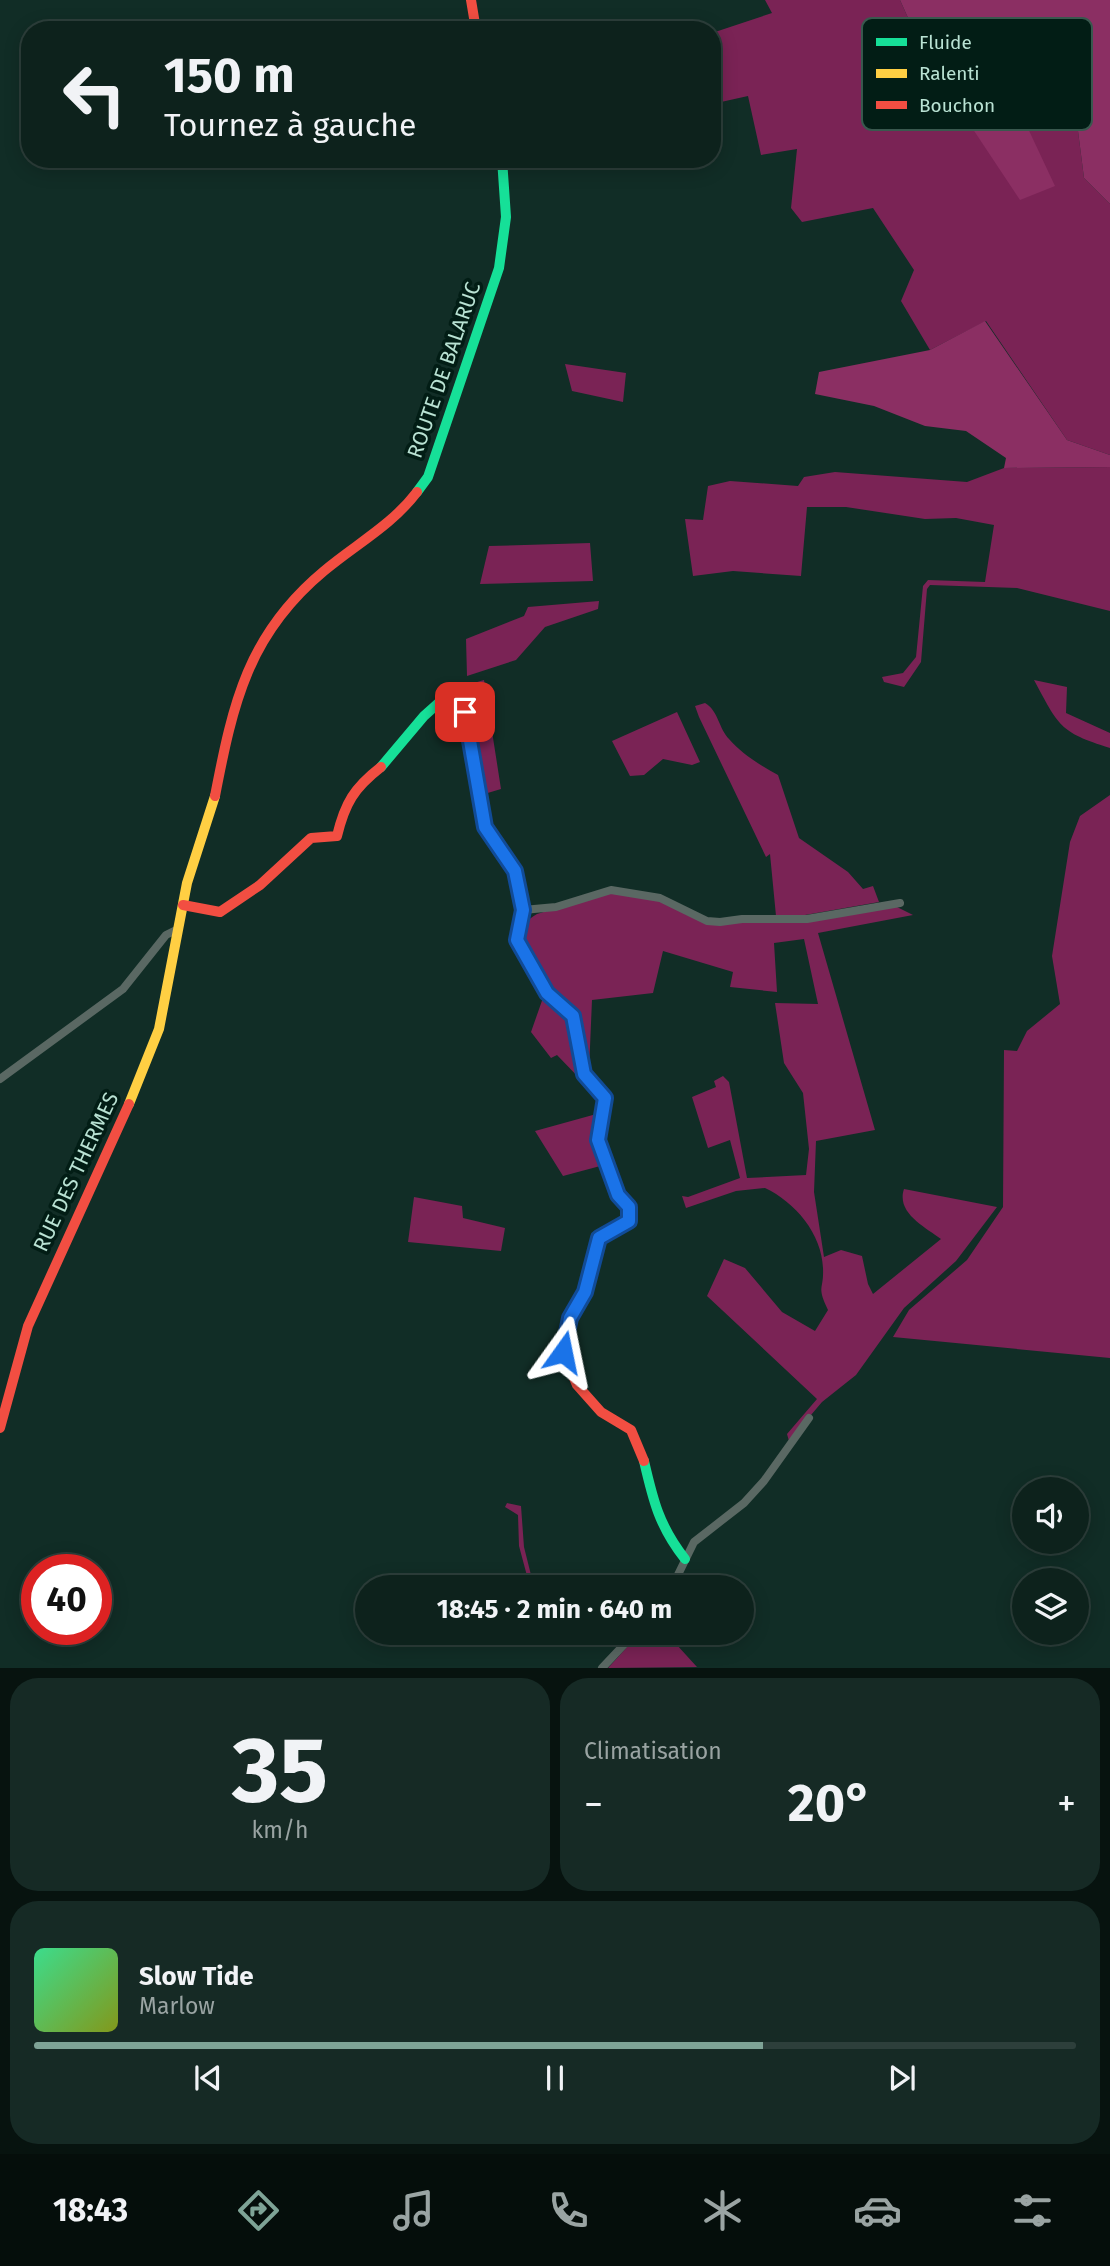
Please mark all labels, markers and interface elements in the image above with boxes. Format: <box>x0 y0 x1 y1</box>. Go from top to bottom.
legend <box>862 18 1092 130</box>
text: Fluide <box>919 31 972 54</box>
text: 150 m <box>164 46 295 105</box>
icon: left <box>49 49 140 140</box>
text: Ralenti <box>919 62 980 85</box>
text: Bouchon <box>919 94 995 117</box>
text: Tournez à gauche <box>164 106 416 144</box>
street label: ROUTE DE BALARUC <box>402 278 486 461</box>
pin <box>435 682 495 742</box>
icon: arrive <box>446 693 484 731</box>
street label: RUE DES THERMES <box>28 1088 124 1256</box>
position arrow <box>526 1315 600 1389</box>
map controls <box>1012 1477 1089 1645</box>
button: sound <box>1012 1477 1089 1554</box>
speed limit sign: 40 <box>21 1554 112 1645</box>
button: layers <box>1012 1568 1089 1645</box>
text: 18:45 · 2 min · 640 m <box>437 1594 672 1625</box>
text: 35 <box>232 1716 328 1825</box>
text: Climatisation <box>584 1737 722 1765</box>
text: 20° <box>788 1772 872 1835</box>
text: − <box>584 1781 603 1827</box>
text: + <box>1057 1781 1076 1827</box>
text: km/h <box>252 1816 308 1844</box>
text: Slow Tide <box>139 1961 254 1992</box>
text: Marlow <box>139 1992 215 2020</box>
icon: previous <box>189 2059 227 2097</box>
icon: pause <box>536 2059 574 2097</box>
icon: next <box>883 2059 921 2097</box>
icon: directions <box>234 2186 283 2235</box>
icon: music <box>389 2186 438 2235</box>
icon: phone <box>544 2186 593 2235</box>
icon: climate <box>698 2186 747 2235</box>
icon: car <box>853 2186 902 2235</box>
icon: filters <box>1008 2186 1057 2235</box>
text: 18:43 <box>53 2191 128 2229</box>

